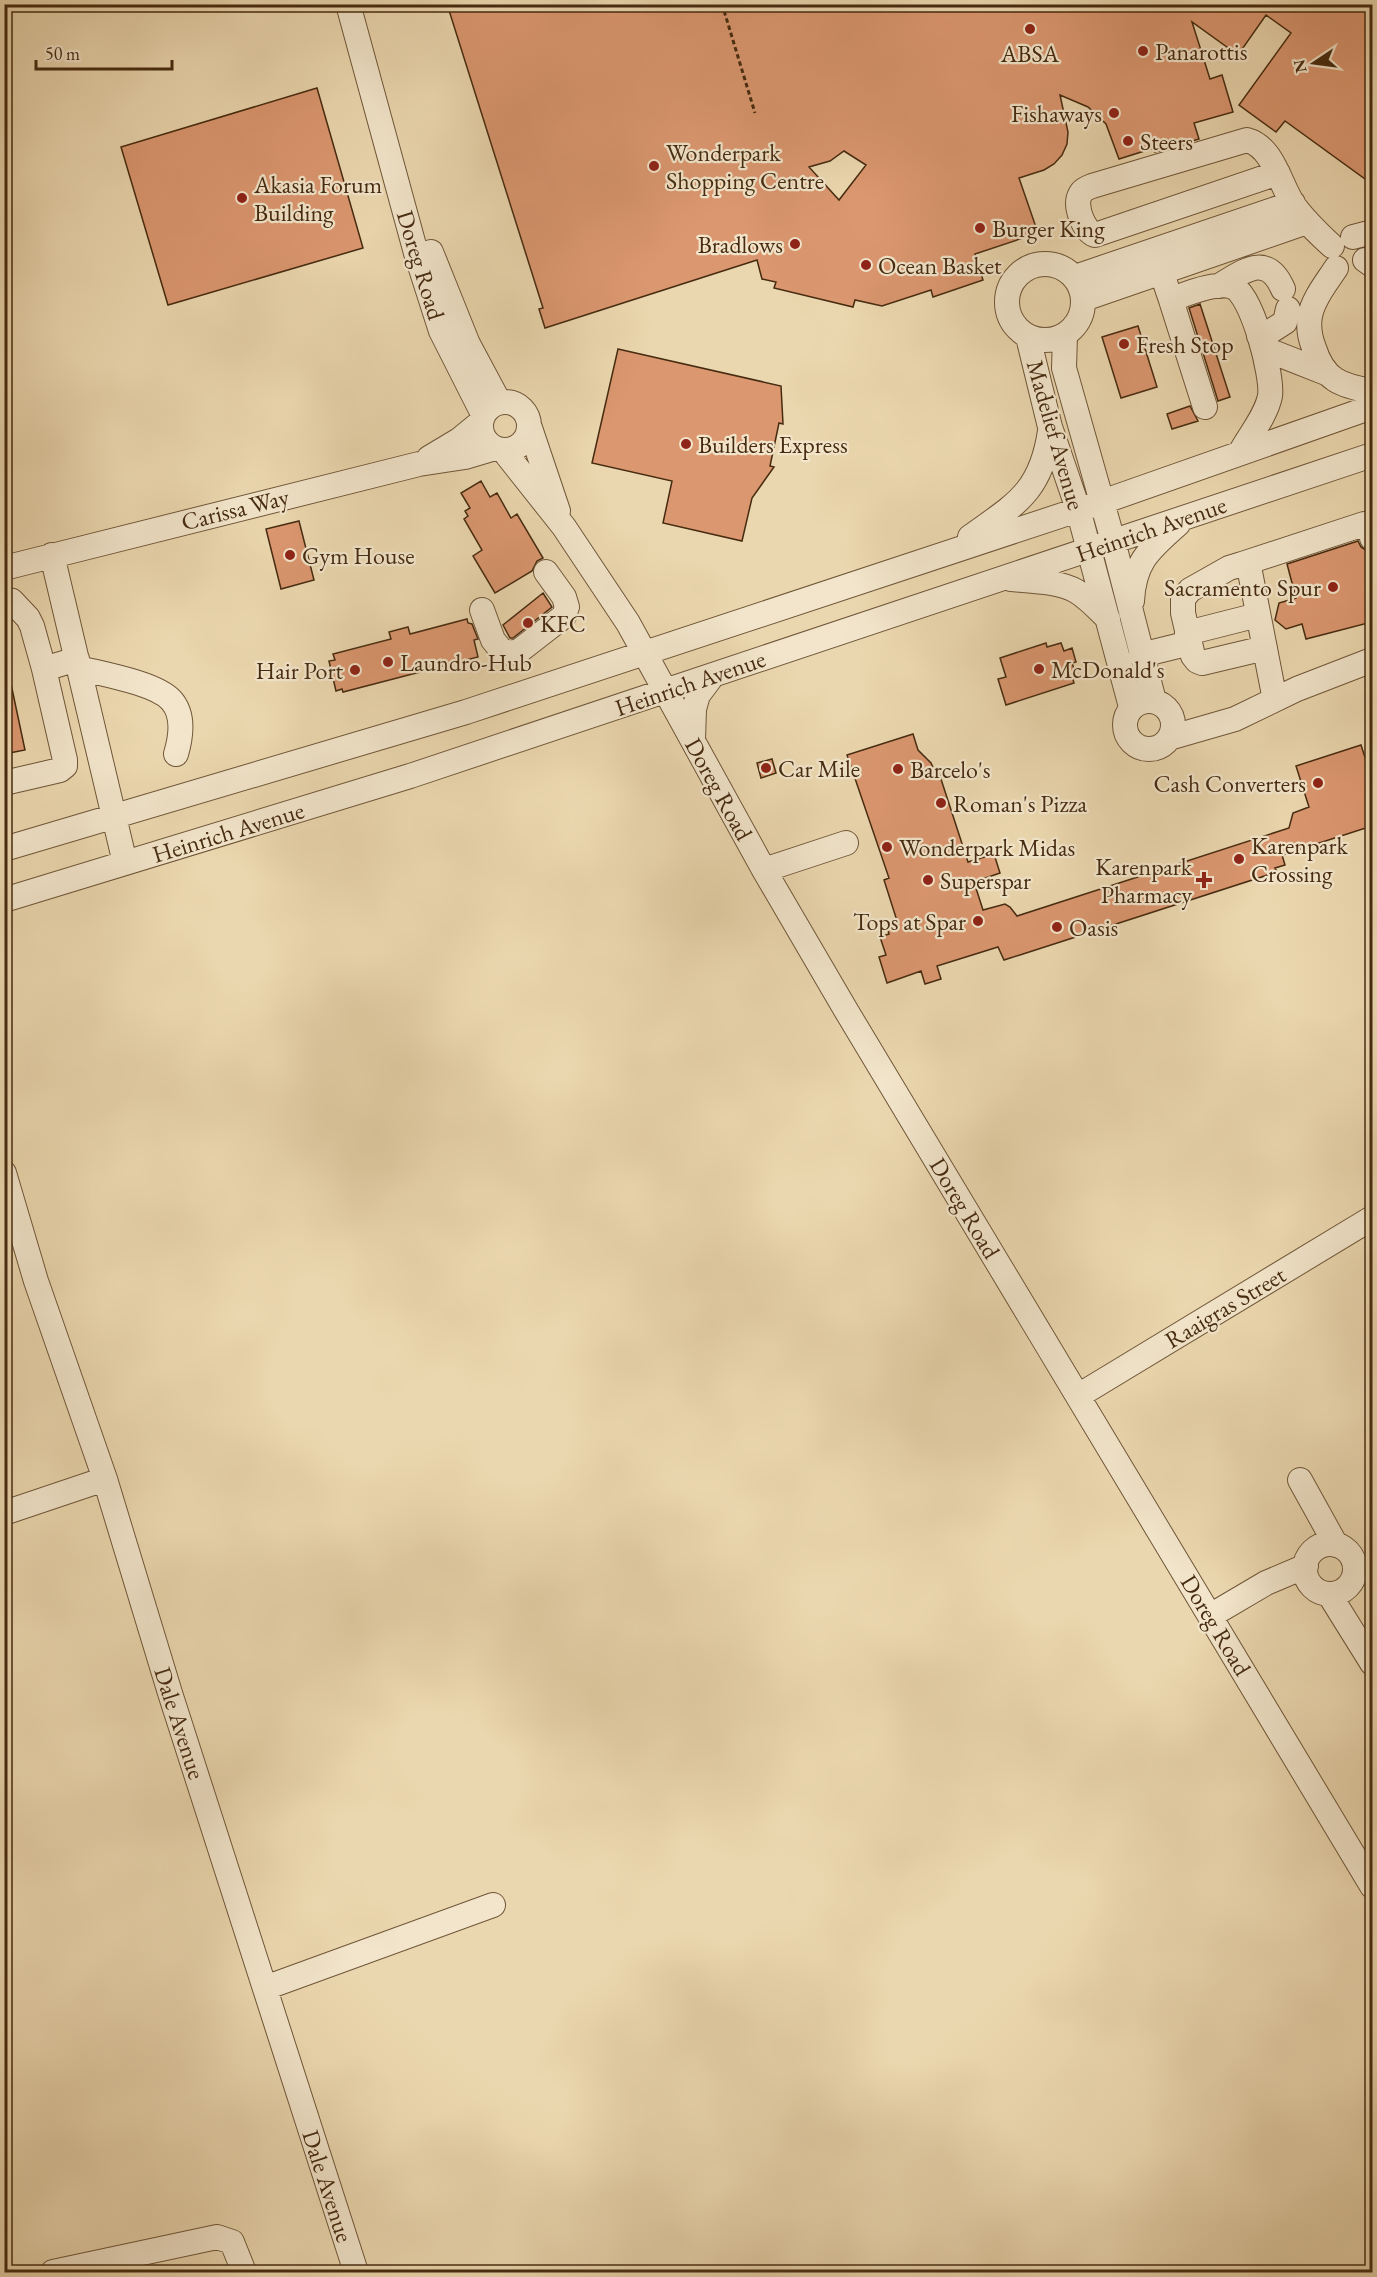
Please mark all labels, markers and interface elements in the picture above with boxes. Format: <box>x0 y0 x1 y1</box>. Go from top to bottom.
marker: ABSA <box>1023 22 1037 36</box>
scale bar <box>36 33 172 71</box>
north arrow <box>1284 33 1344 93</box>
place label: Panarottis <box>1155 36 1247 67</box>
place label: ABSA <box>1000 38 1060 69</box>
text: 50 m <box>45 42 80 65</box>
marker: Panarottis <box>1136 44 1150 58</box>
text: N <box>1288 58 1312 75</box>
place label: Fishaways <box>1011 98 1102 129</box>
marker: Fishaways <box>1107 106 1121 120</box>
place label: Steers <box>1140 126 1193 157</box>
marker: Steers <box>1121 134 1135 148</box>
place label: Wonderpark Shopping Centre <box>666 137 824 196</box>
marker: Wonderpark Shopping Centre <box>647 159 661 173</box>
place label: Akasia Forum Building <box>253 169 383 228</box>
marker: Akasia Forum Building <box>235 191 249 205</box>
street label: Doreg Road <box>390 207 453 324</box>
place label: Burger King <box>992 213 1105 244</box>
marker: Burger King <box>973 221 987 235</box>
place label: Bradlows <box>698 229 783 260</box>
marker: Bradlows <box>788 237 802 251</box>
place label: Ocean Basket <box>878 250 1002 281</box>
marker: Ocean Basket <box>859 258 873 272</box>
place label: Fresh Stop <box>1136 329 1234 360</box>
marker: Fresh Stop <box>1117 337 1131 351</box>
street label: Madelief Avenue <box>1020 356 1092 514</box>
place label: Builders Express <box>698 429 848 460</box>
marker: Builders Express <box>679 437 693 451</box>
street label: Carissa Way <box>178 481 293 537</box>
street label: Heinrich Avenue <box>1072 489 1230 569</box>
place label: Gym House <box>302 540 415 571</box>
marker: Gym House <box>283 548 297 562</box>
place label: Sacramento Spur <box>1164 572 1321 603</box>
marker: Sacramento Spur <box>1326 580 1340 594</box>
place label: KFC <box>540 608 586 639</box>
marker: KFC <box>521 616 535 630</box>
street label: Heinrich Avenue <box>611 643 769 723</box>
place label: Laundro-Hub <box>400 647 532 678</box>
place label: McDonald's <box>1051 654 1165 685</box>
place label: Hair Port <box>256 655 343 686</box>
marker: Laundro-Hub <box>381 655 395 669</box>
marker: McDonald's <box>1032 662 1046 676</box>
marker: Hair Port <box>348 663 362 677</box>
street label: Doreg Road <box>678 732 760 847</box>
place label: Car Mile <box>778 753 860 784</box>
place label: Barcelo's <box>910 754 991 785</box>
marker: Car Mile <box>759 761 773 775</box>
marker: Barcelo's <box>891 762 905 776</box>
place label: Cash Converters <box>1154 768 1306 799</box>
marker: Cash Converters <box>1311 776 1325 790</box>
place label: Roman's Pizza <box>953 788 1087 819</box>
street label: Heinrich Avenue <box>148 794 308 870</box>
marker: Roman's Pizza <box>934 796 948 810</box>
place label: Karenpark Crossing <box>1251 830 1349 889</box>
place label: Wonderpark Midas <box>899 832 1075 863</box>
marker: Wonderpark Midas <box>880 840 894 854</box>
place label: Karenpark Pharmacy <box>1095 851 1193 910</box>
marker: Karenpark Crossing <box>1232 852 1246 866</box>
place label: Superspar <box>940 865 1031 896</box>
marker: Superspar <box>921 873 935 887</box>
marker: Karenpark Pharmacy <box>1197 873 1211 887</box>
place label: Tops at Spar <box>853 906 966 937</box>
place label: Oasis <box>1069 912 1118 943</box>
marker: Tops at Spar <box>971 914 985 928</box>
marker: Oasis <box>1050 920 1064 934</box>
street label: Doreg Road <box>923 1152 1008 1265</box>
street label: Raaigras Street <box>1159 1259 1291 1355</box>
street label: Doreg Road <box>1174 1569 1259 1682</box>
street label: Dale Avenue <box>147 1663 213 1783</box>
street label: Dale Avenue <box>295 2126 361 2246</box>

